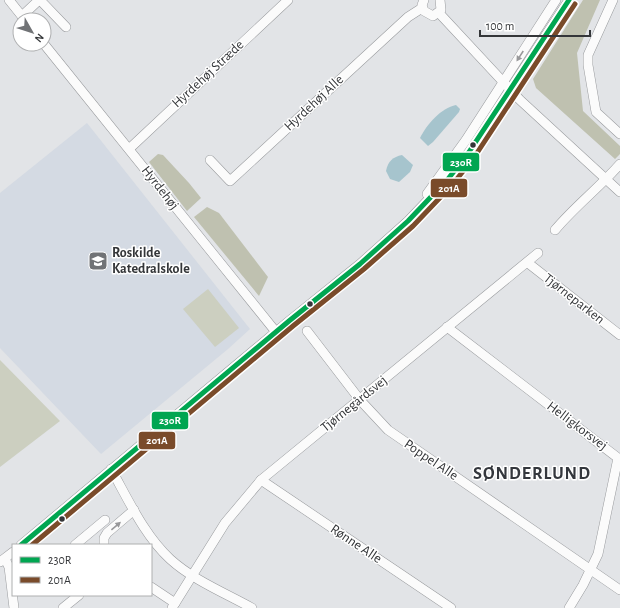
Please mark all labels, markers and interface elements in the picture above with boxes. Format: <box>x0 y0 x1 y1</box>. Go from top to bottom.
north arrow <box>12 12 52 52</box>
scale bar <box>480 12 590 38</box>
text: 100 m <box>486 20 514 32</box>
text: N <box>33 32 46 44</box>
street label: Hyrdehøj Stræde <box>170 37 246 111</box>
one-way arrow <box>516 51 524 62</box>
street label: Hyrdehøj Alle <box>282 72 346 134</box>
unlabelled marker <box>468 140 478 150</box>
line badge: 230R <box>442 152 480 172</box>
text: 230R <box>450 157 473 168</box>
street label: Hyrdehøj <box>139 164 181 212</box>
line badge: 201A <box>430 178 468 198</box>
text: 201A <box>438 183 460 194</box>
place label: Roskilde Katedralskole <box>112 246 190 276</box>
school or university icon: Roskilde Katedralskole <box>87 250 109 272</box>
street label: Tjørneparken <box>541 271 607 327</box>
unlabelled marker <box>305 299 315 309</box>
street label: Tjørnegårdsvej <box>318 373 390 435</box>
street label: Helligkorsvej <box>544 399 610 453</box>
line badge: 230R <box>151 411 189 430</box>
text: 230R <box>159 415 182 426</box>
line badge: 201A <box>138 431 176 450</box>
text: 201A <box>146 435 168 446</box>
street label: Poppel Alle <box>402 437 460 483</box>
district label: SØNDERLUND <box>473 465 591 483</box>
unlabelled marker <box>57 514 67 524</box>
one-way arrow <box>111 522 121 531</box>
street label: Rønne Alle <box>328 522 384 566</box>
legend <box>12 544 152 596</box>
text: 230R <box>48 554 72 566</box>
text: 201A <box>48 574 71 586</box>

